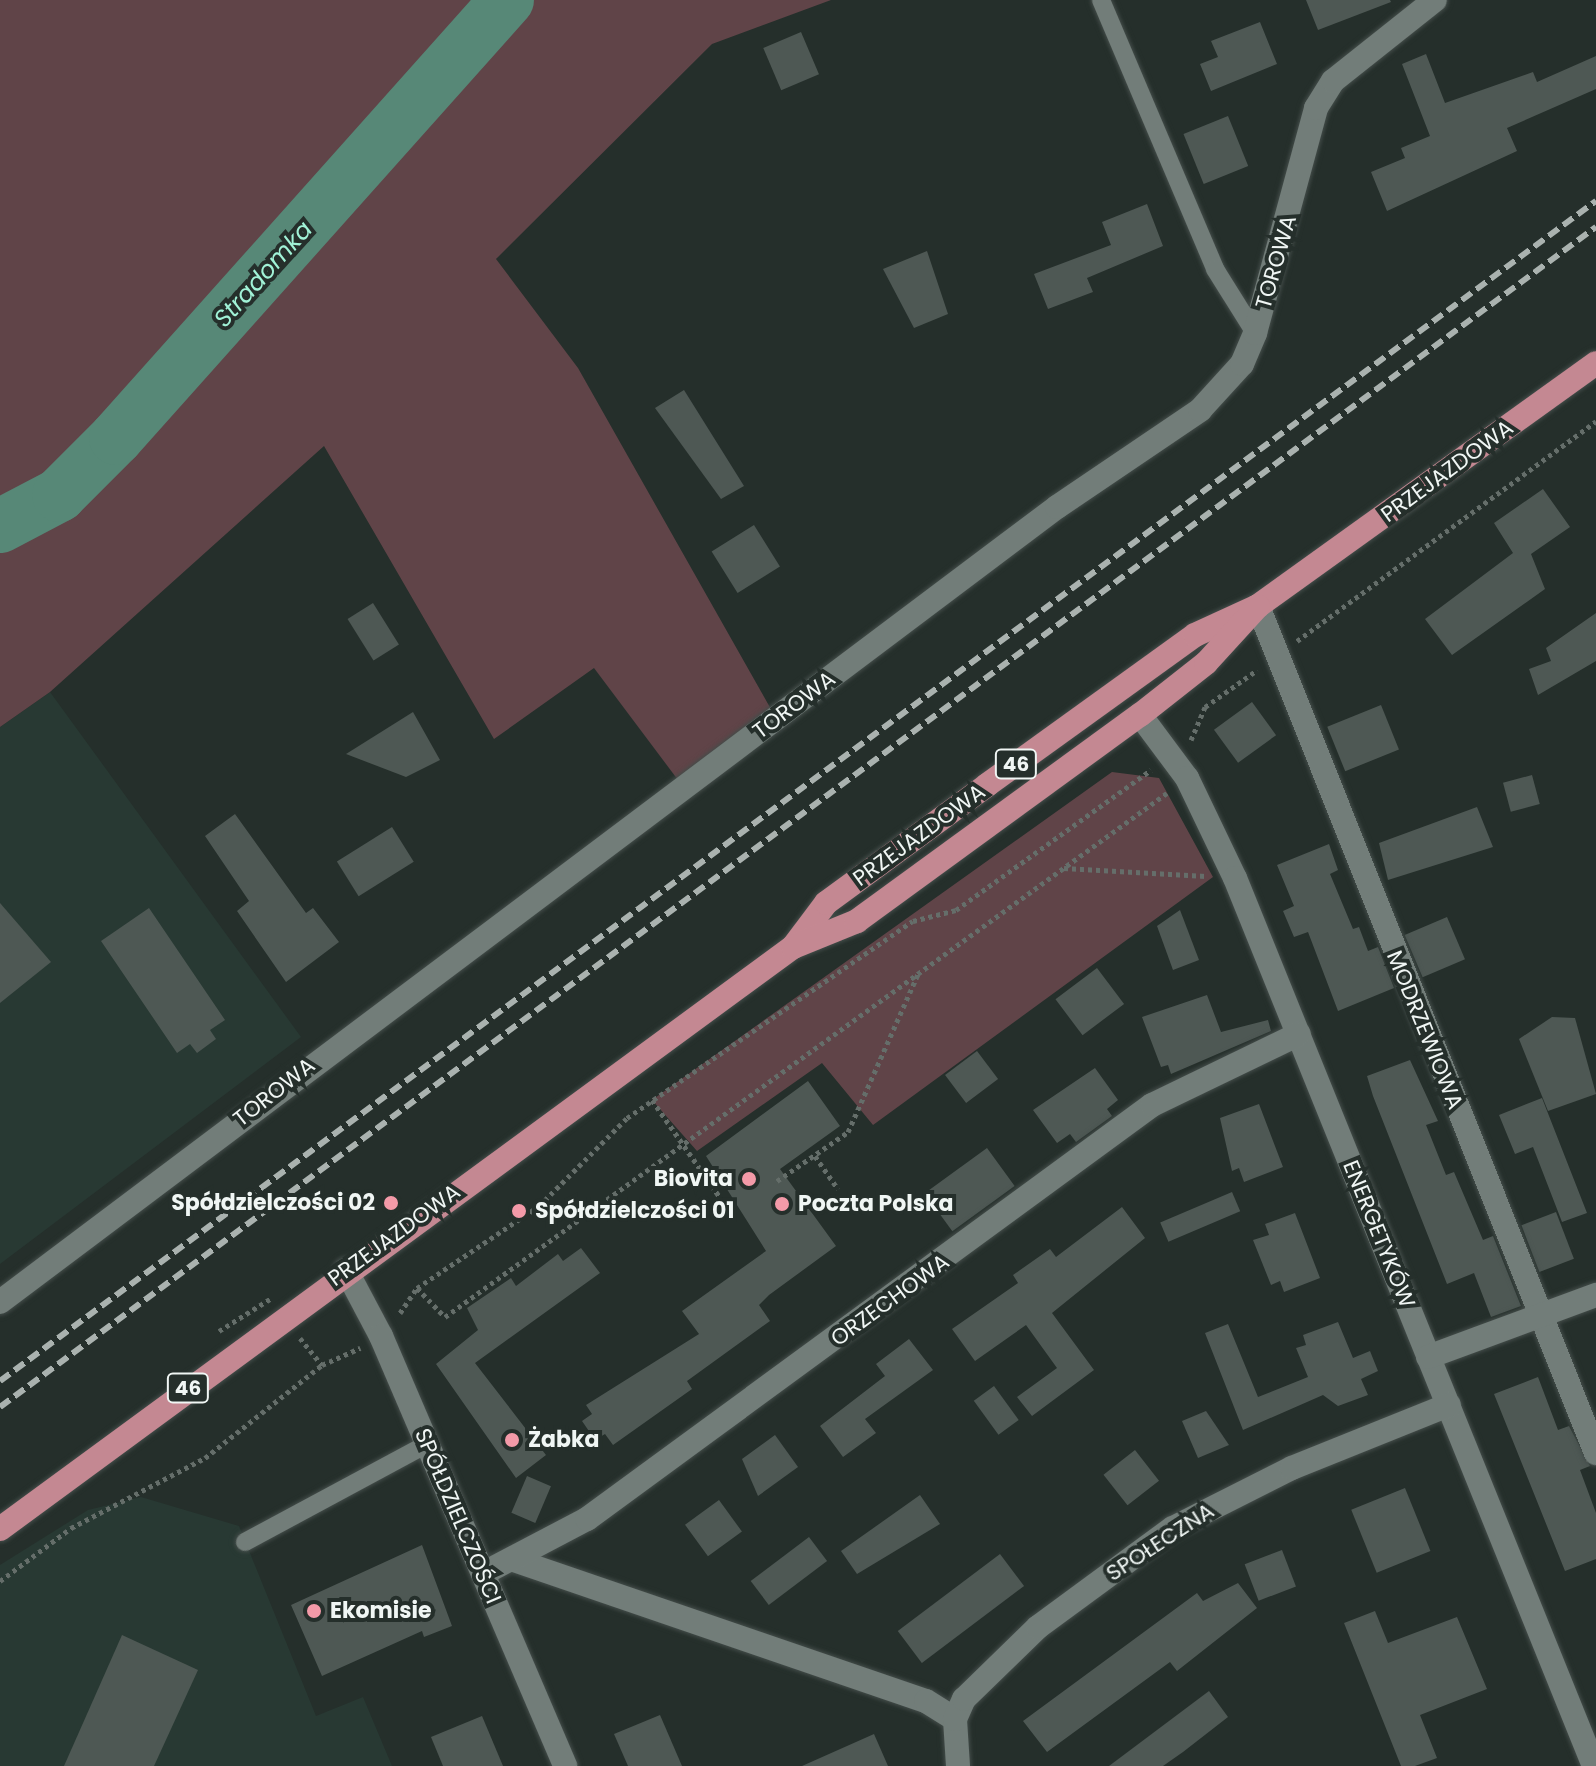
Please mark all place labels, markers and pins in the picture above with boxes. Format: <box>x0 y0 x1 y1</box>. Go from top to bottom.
place label: Biovita <box>654 1166 733 1192</box>
marker: Biovita <box>740 1170 758 1188</box>
place label: Spółdzielczości 02 <box>171 1190 375 1216</box>
place label: Poczta Polska <box>798 1191 954 1217</box>
marker: Spółdzielczości 02 <box>382 1194 400 1212</box>
marker: Poczta Polska <box>773 1195 791 1213</box>
place label: Spółdzielczości 01 <box>535 1198 735 1224</box>
marker: Spółdzielczości 01 <box>510 1202 528 1220</box>
place label: Żabka <box>528 1427 600 1453</box>
marker: Żabka <box>503 1431 521 1449</box>
place label: Ekomisie <box>330 1598 432 1624</box>
marker: Ekomisie <box>305 1602 323 1620</box>

